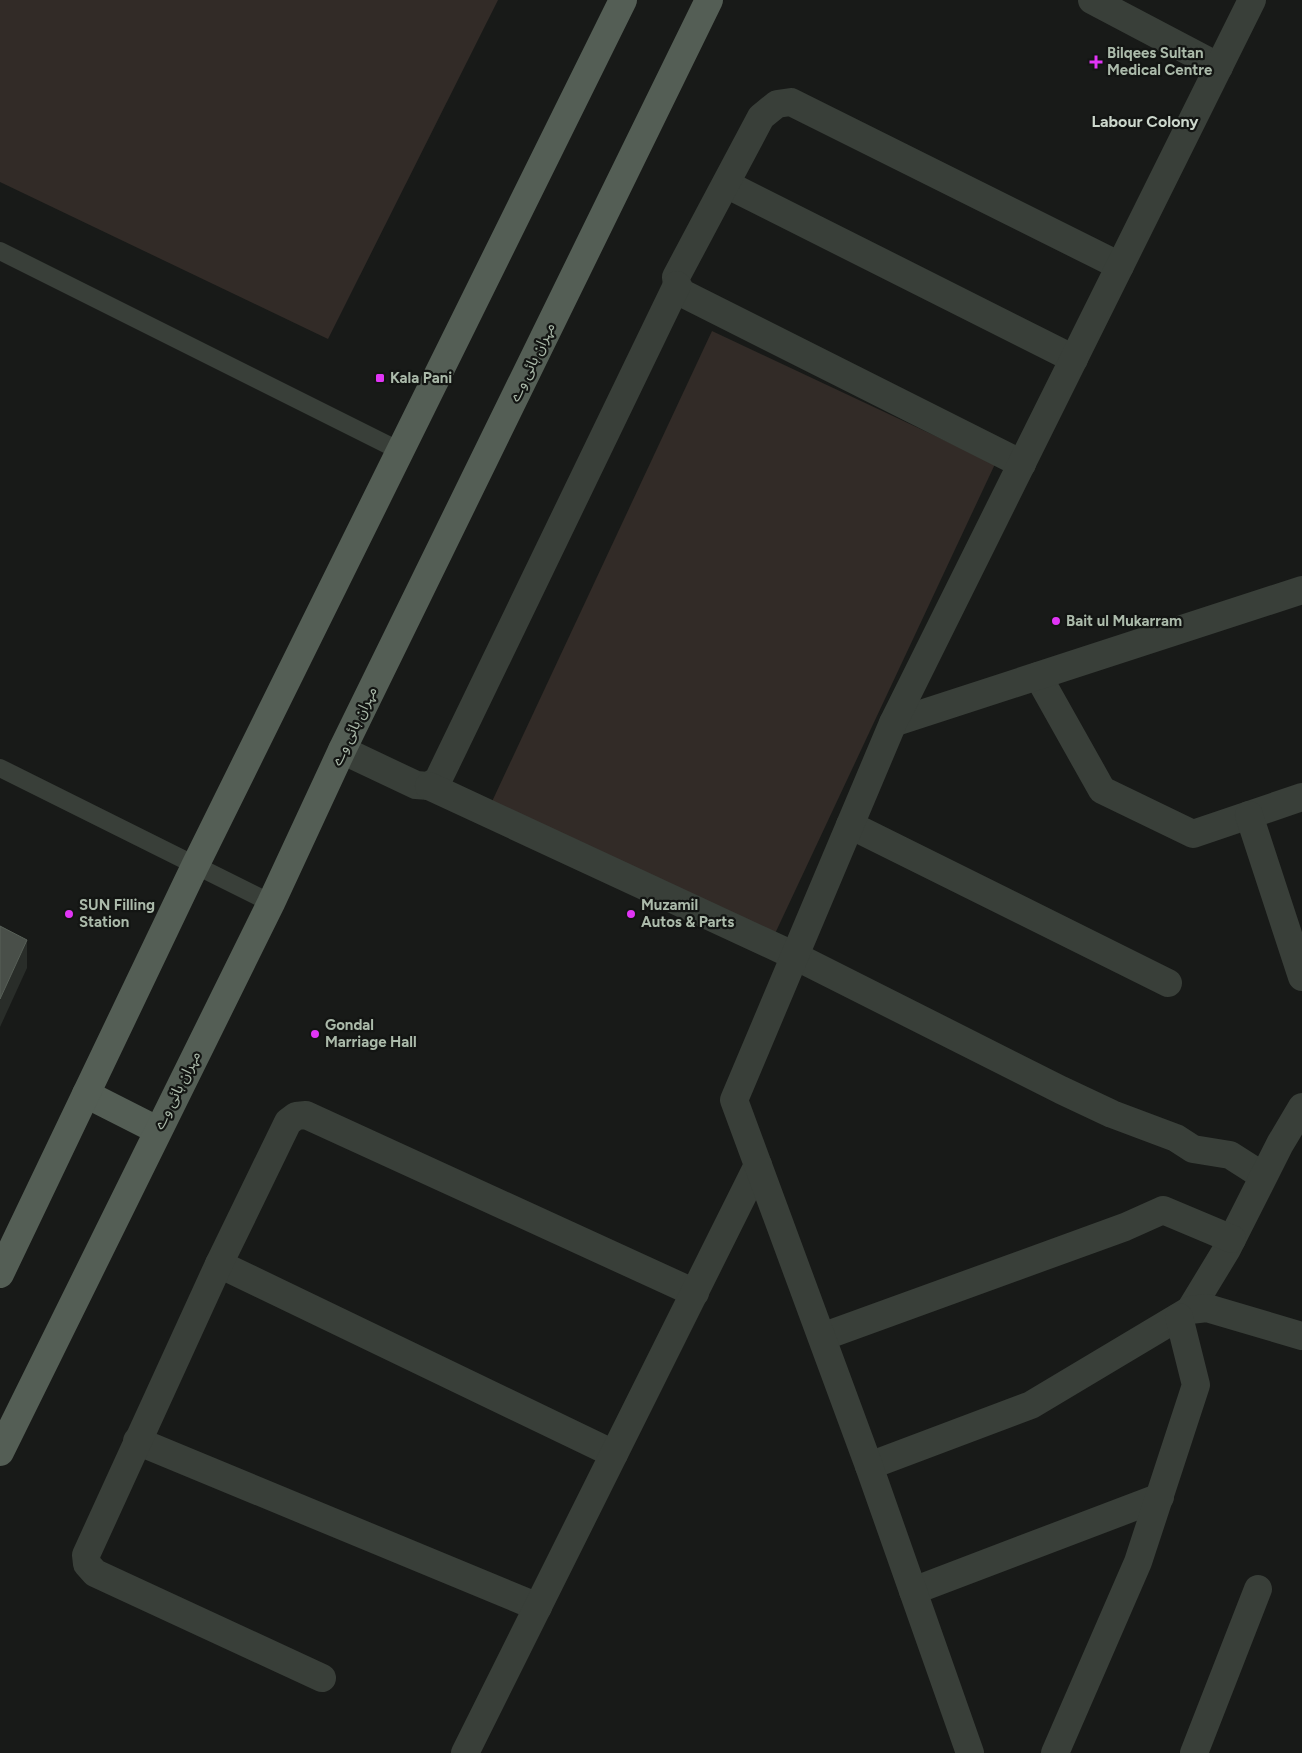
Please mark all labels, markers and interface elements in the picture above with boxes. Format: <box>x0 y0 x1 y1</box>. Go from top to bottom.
place label: Bilqees Sultan Medical Centre <box>1107 44 1213 79</box>
marker: Bilqees Sultan Medical Centre <box>1089 55 1103 69</box>
district label: Labour Colony <box>1091 112 1199 131</box>
street label: مہران ہائی وے <box>505 320 559 404</box>
place label: Kala Pani <box>390 369 452 387</box>
marker: Kala Pani <box>374 372 386 384</box>
place label: Bait ul Mukarram <box>1066 612 1182 630</box>
marker: Bait ul Mukarram <box>1050 615 1062 627</box>
street label: مہران ہائی وے <box>327 684 381 768</box>
place label: SUN Filling Station <box>79 896 155 931</box>
place label: Muzamil Autos & Parts <box>641 896 734 931</box>
marker: SUN Filling Station <box>63 908 75 920</box>
marker: Muzamil Autos & Parts <box>625 908 637 920</box>
place label: Gondal Marriage Hall <box>325 1016 417 1051</box>
marker: Gondal Marriage Hall <box>309 1028 321 1040</box>
street label: مہران ہائی وے <box>150 1048 204 1132</box>

